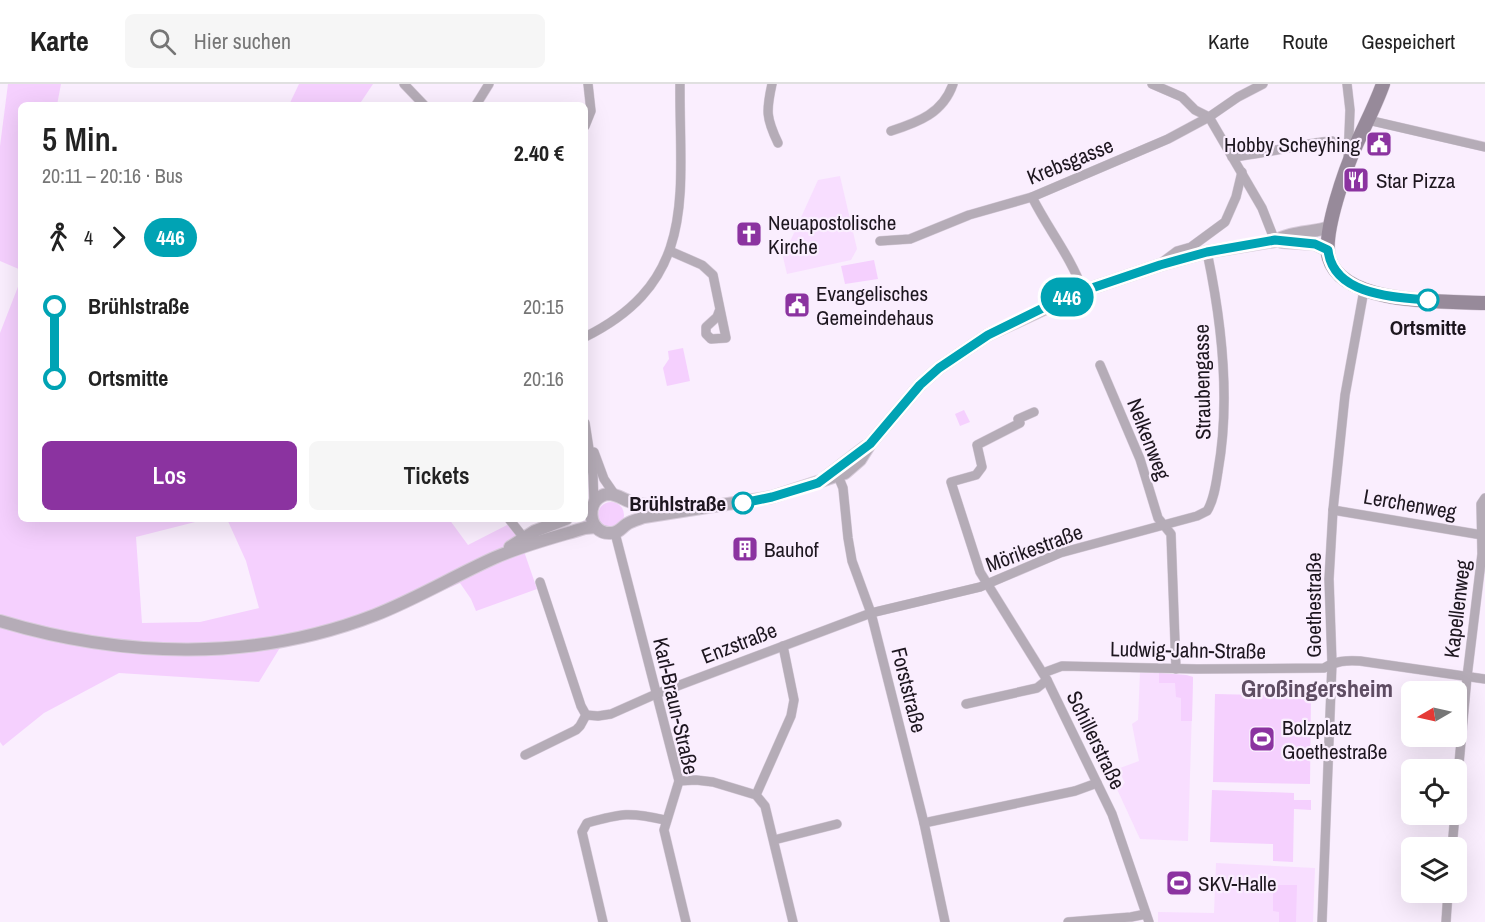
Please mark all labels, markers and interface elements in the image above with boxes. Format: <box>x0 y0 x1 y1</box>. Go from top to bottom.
search box <box>125 14 545 68</box>
text: Karte <box>30 22 89 60</box>
icon: search <box>146 25 179 58</box>
text: Hier suchen <box>194 26 291 56</box>
text: Karte <box>1208 27 1249 56</box>
text: Route <box>1282 27 1328 56</box>
text: Gespeichert <box>1361 27 1455 56</box>
text: 5 Min. <box>42 117 118 161</box>
public building icon: Hobby Scheyhing <box>1364 129 1394 159</box>
place label: Hobby Scheyhing <box>1224 130 1360 159</box>
street label: Krebsgasse <box>1022 131 1118 191</box>
text: 2.40 € <box>514 138 564 168</box>
text: 20:11 – 20:16 · Bus <box>42 162 183 189</box>
restaurant icon: Star Pizza <box>1341 165 1371 195</box>
place label: Star Pizza <box>1376 166 1456 195</box>
place label: Neuapostolische Kirche <box>768 208 896 261</box>
church icon: Neuapostolische Kirche <box>734 219 764 249</box>
icon: walk <box>42 221 75 254</box>
icon: forward <box>102 221 135 254</box>
text: 446 <box>156 223 185 252</box>
text: 4 <box>84 224 93 251</box>
line badge: 446 <box>1032 278 1102 316</box>
place label: Evangelisches Gemeindehaus <box>816 279 934 332</box>
text: 446 <box>1053 283 1081 312</box>
marker: Ortsmitte <box>1417 289 1439 311</box>
public building icon: Evangelisches Gemeindehaus <box>782 290 812 320</box>
text: Brühlstraße <box>88 291 189 321</box>
text: 20:15 <box>523 293 564 320</box>
place label: Ortsmitte <box>1390 313 1466 342</box>
street label: Straubengasse <box>1186 324 1218 440</box>
text: Ortsmitte <box>88 363 168 393</box>
text: 20:16 <box>523 365 564 392</box>
street label: Nelkenweg <box>1120 394 1178 484</box>
button: Los <box>42 441 297 510</box>
button: Tickets <box>309 441 564 510</box>
street label: Lerchenweg <box>1361 482 1459 526</box>
place label: Brühlstraße <box>629 489 726 518</box>
marker: Brühlstraße <box>732 492 754 514</box>
street label: Mörikestraße <box>981 517 1087 579</box>
building icon: Bauhof <box>730 534 760 564</box>
place label: Bauhof <box>764 535 819 564</box>
street label: Goethestraße <box>1299 552 1328 658</box>
street label: Kapellenweg <box>1437 558 1477 660</box>
street label: Enzstraße <box>697 615 781 671</box>
street label: Ludwig-Jahn-Straße <box>1110 634 1266 666</box>
street label: Karl-Braun-Straße <box>646 635 706 777</box>
street label: Forststraße <box>884 644 934 736</box>
district label: Großingersheim <box>1241 672 1393 704</box>
north arrow <box>1401 681 1467 747</box>
map controls <box>1401 681 1467 903</box>
street label: Schillerstraße <box>1060 686 1132 794</box>
place label: Bolzplatz Goethestraße <box>1282 713 1387 766</box>
sports icon: Bolzplatz Goethestraße <box>1247 724 1277 754</box>
button: locate <box>1401 759 1467 825</box>
button: layers <box>1401 837 1467 903</box>
sports icon: SKV-Halle <box>1164 868 1194 898</box>
place label: SKV-Halle <box>1198 869 1276 898</box>

